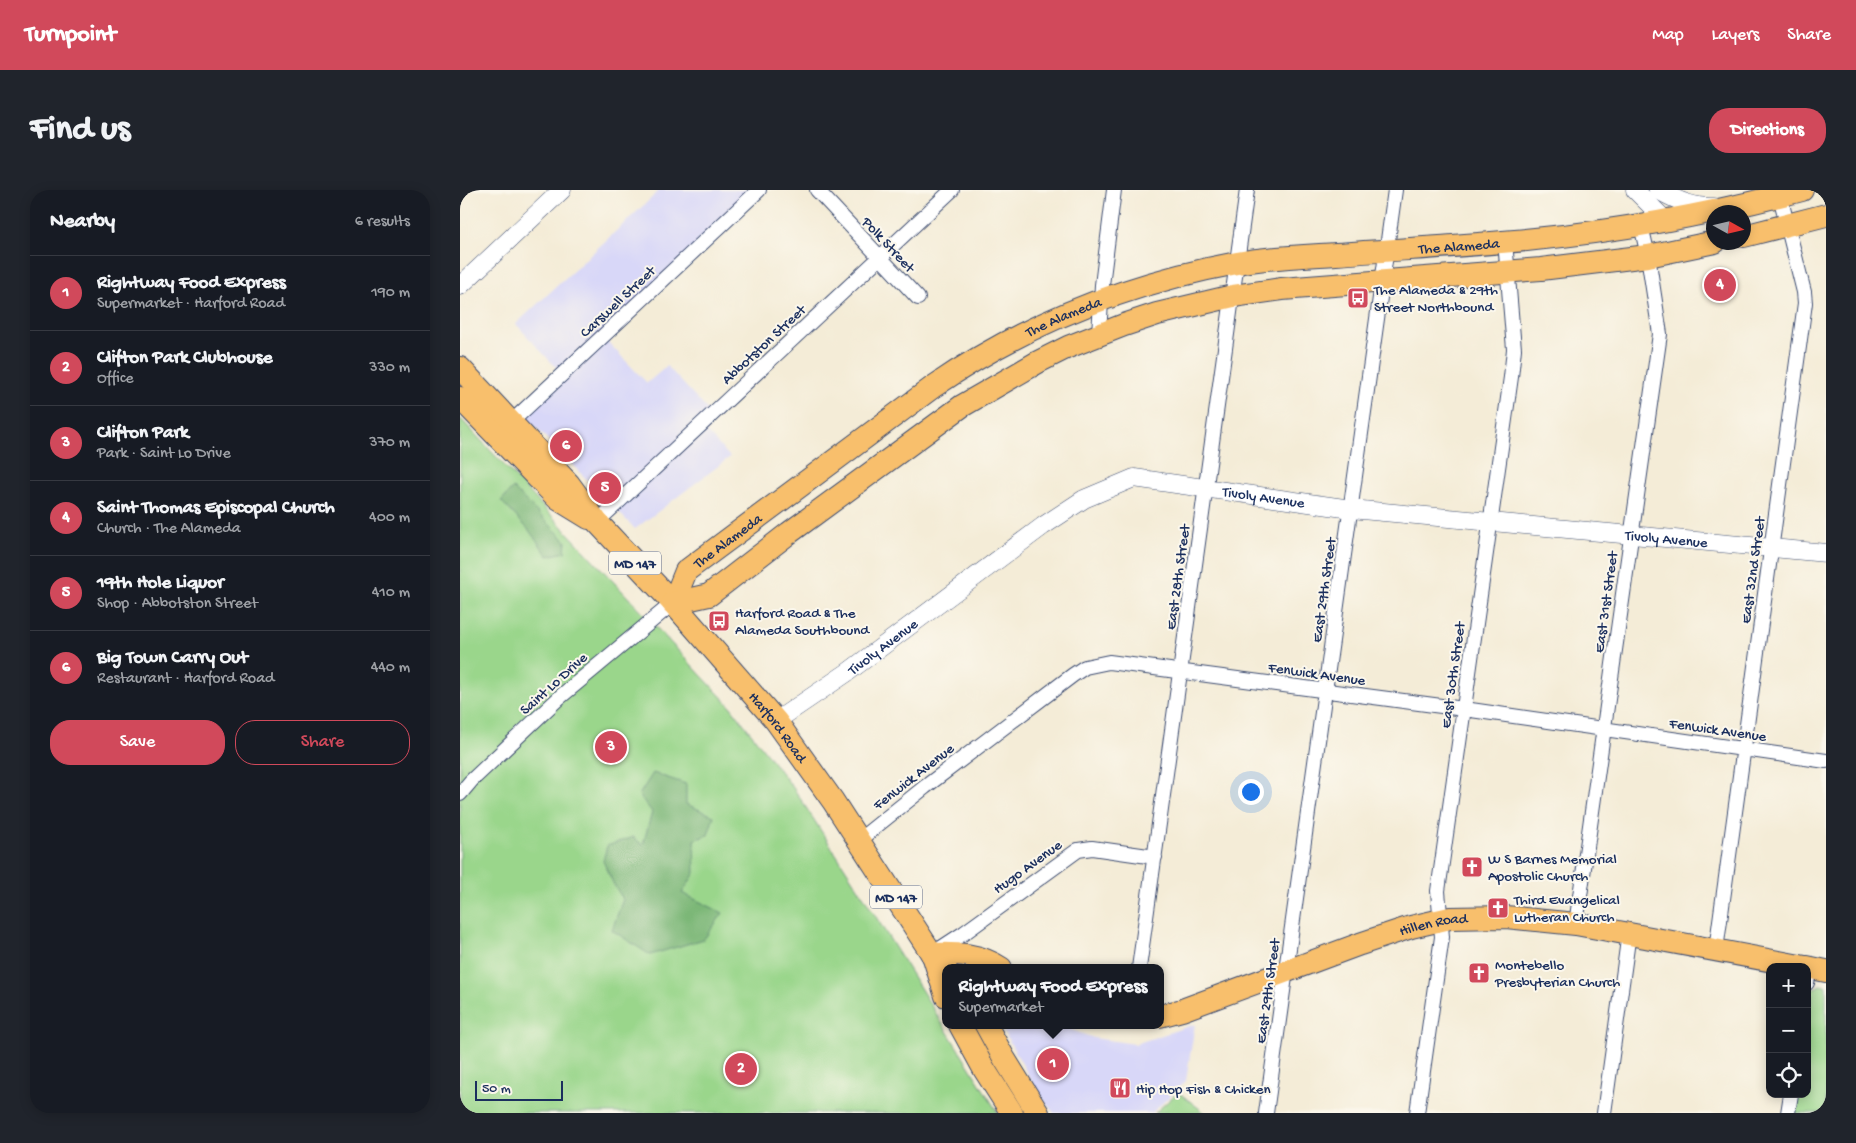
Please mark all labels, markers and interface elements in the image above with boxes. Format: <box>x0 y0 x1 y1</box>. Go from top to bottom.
text: Turnpoint <box>25 21 116 50</box>
text: Map <box>1652 25 1684 46</box>
text: Layers <box>1712 25 1759 46</box>
text: Share <box>1787 25 1831 46</box>
button: Directions <box>1709 108 1826 153</box>
text: Find us <box>30 110 130 151</box>
north arrow <box>1706 205 1751 250</box>
text: Nearby <box>50 210 115 235</box>
text: 6 results <box>355 213 410 232</box>
street label: Polk Street <box>857 213 919 278</box>
street label: The Alameda <box>1417 235 1501 259</box>
street label: Carswell Street <box>577 262 661 342</box>
pin: 4 <box>1704 266 1736 304</box>
text: Rightway Food Express <box>97 272 286 295</box>
place label: The Alameda & 29th Street Northbound <box>1373 282 1498 317</box>
text: 1 <box>63 284 69 303</box>
text: 190 m <box>371 284 410 303</box>
bus stop icon: The Alameda & 29th Street Northbound <box>1346 286 1370 310</box>
street label: The Alameda <box>1022 294 1105 343</box>
text: Supermarket · Harford Road <box>97 295 285 314</box>
street label: Abbotston Street <box>718 301 812 389</box>
text: Clifton Park Clubhouse <box>97 347 273 370</box>
text: 2 <box>62 359 70 378</box>
text: 330 m <box>369 359 410 378</box>
text: Office <box>97 370 134 389</box>
text: Clifton Park <box>97 422 189 445</box>
pin: 6 <box>550 427 582 465</box>
text: 3 <box>62 434 70 453</box>
text: 370 m <box>369 434 410 453</box>
text: Park · Saint Lo Drive <box>97 445 231 464</box>
pin: 5 <box>589 469 621 507</box>
street label: Tivoly Avenue <box>1220 484 1306 513</box>
text: Saint Thomas Episcopal Church <box>97 497 335 520</box>
text: 4 <box>62 509 70 528</box>
text: 400 m <box>369 509 410 528</box>
street label: The Alameda <box>690 510 767 574</box>
street label: East 32nd Street <box>1738 514 1771 625</box>
text: Church · The Alameda <box>97 520 241 539</box>
street label: East 28th Street <box>1163 522 1196 631</box>
street label: Tivoly Avenue <box>1623 527 1709 553</box>
street label: East 29th Street <box>1309 535 1341 644</box>
street label: East 31st Street <box>1591 549 1623 654</box>
road number: MD 147 <box>609 552 661 574</box>
text: 19th Hole Liquor <box>97 572 224 595</box>
text: 5 <box>62 584 70 603</box>
text: 410 m <box>372 584 410 603</box>
text: Shop · Abbotston Street <box>97 595 258 614</box>
place label: Harford Road & The Alameda Southbound <box>735 605 870 640</box>
bus stop icon: Harford Road & The Alameda Southbound <box>707 609 731 633</box>
street label: Tivoly Avenue <box>844 616 922 681</box>
street label: East 30th Street <box>1438 619 1471 729</box>
text: Big Town Carry Out <box>97 647 248 670</box>
street label: Saint Lo Drive <box>517 649 592 720</box>
text: 6 <box>62 659 70 678</box>
text: 440 m <box>371 659 410 678</box>
street label: Fenwick Avenue <box>1266 659 1367 691</box>
text: Restaurant · Harford Road <box>97 670 274 689</box>
street label: Harford Road <box>744 689 811 768</box>
street label: Fenwick Avenue <box>1667 715 1768 747</box>
button: Save <box>50 720 225 765</box>
button: Share <box>235 720 410 765</box>
pin: 3 <box>595 728 627 766</box>
street label: Fenwick Avenue <box>869 740 959 815</box>
your location <box>1238 779 1264 805</box>
street label: Hugo Avenue <box>990 837 1066 899</box>
place label: W S Barnes Memorial Apostolic Church <box>1488 851 1617 886</box>
church icon: W S Barnes Memorial Apostolic Church <box>1460 855 1484 879</box>
road number: MD 147 <box>870 886 922 909</box>
place label: Third Evangelical Lutheran Church <box>1513 892 1620 927</box>
church icon: Third Evangelical Lutheran Church <box>1486 896 1510 920</box>
street label: Hillen Road <box>1397 911 1469 941</box>
street label: East 29th Street <box>1253 936 1285 1045</box>
place label: Montebello Presbyterian Church <box>1494 957 1620 992</box>
church icon: Montebello Presbyterian Church <box>1467 961 1491 985</box>
map controls <box>1766 963 1811 1098</box>
button: + <box>1766 963 1811 1008</box>
popup <box>942 964 1164 1029</box>
text: Rightway Food Express <box>959 976 1147 999</box>
text: Supermarket <box>959 999 1043 1018</box>
button: − <box>1766 1008 1811 1053</box>
pin: 1 <box>1037 1045 1069 1083</box>
pin: 2 <box>725 1050 757 1088</box>
button: locate <box>1766 1053 1811 1098</box>
restaurant icon: Hip Hop Fish & Chicken <box>1108 1076 1132 1100</box>
scale bar <box>475 1078 562 1101</box>
text: 50 m <box>482 1081 511 1098</box>
place label: Hip Hop Fish & Chicken <box>1136 1081 1271 1099</box>

